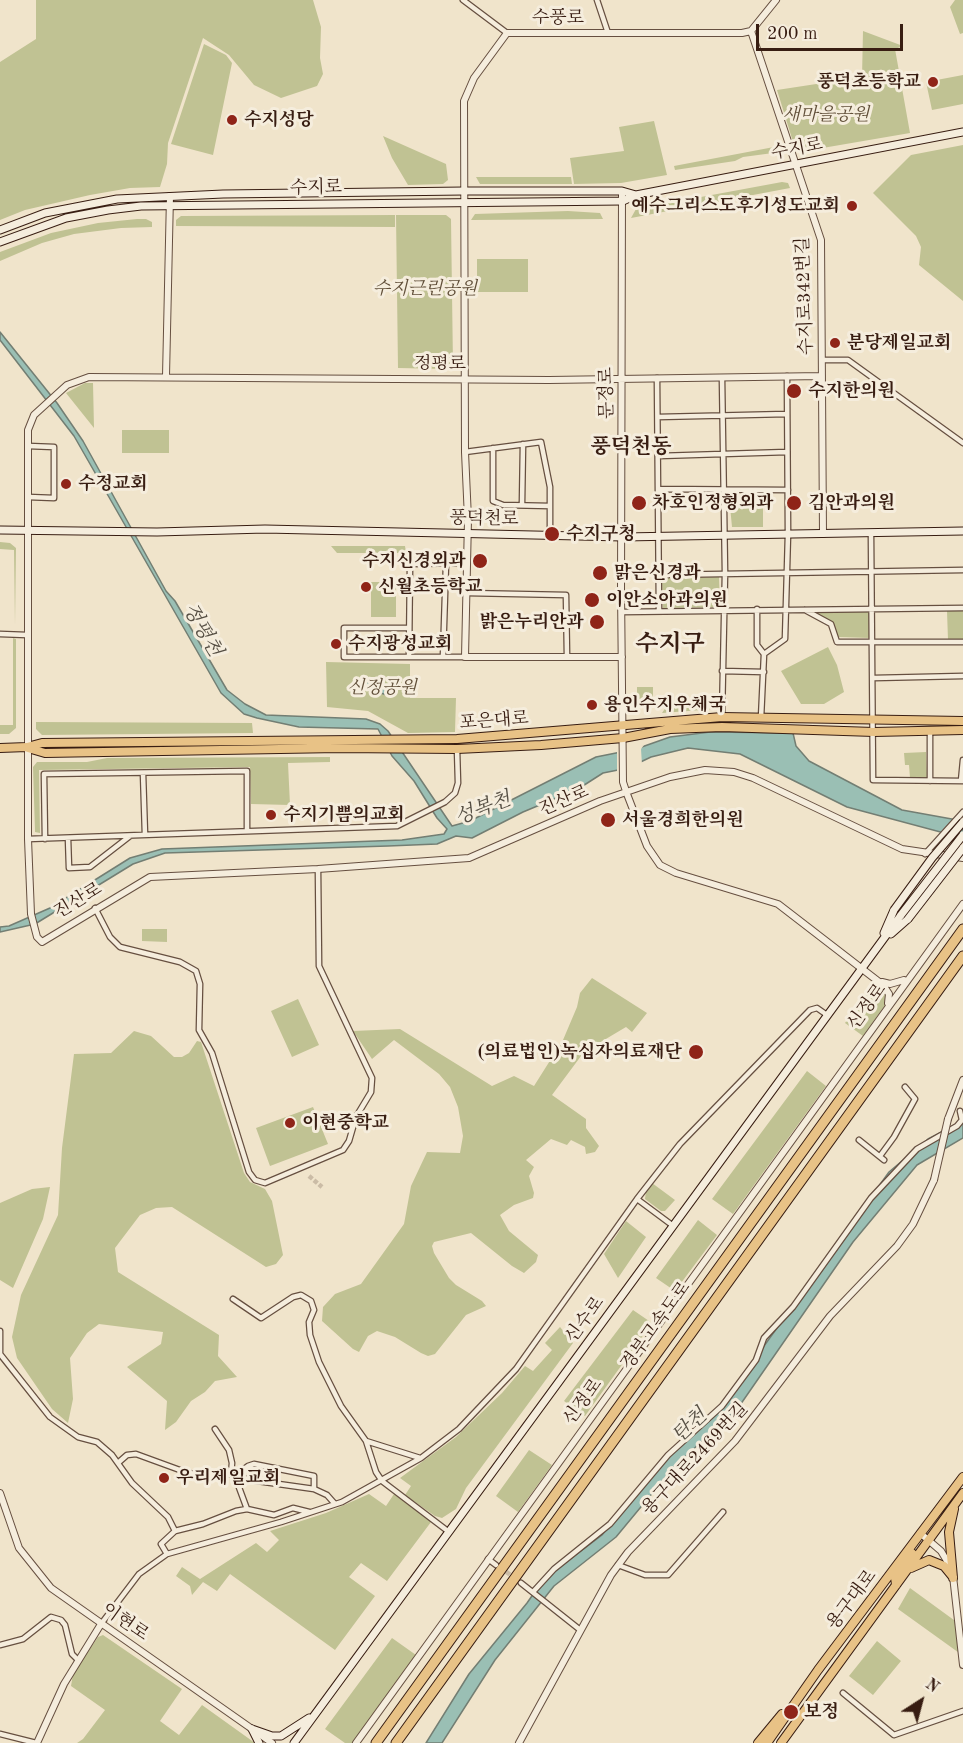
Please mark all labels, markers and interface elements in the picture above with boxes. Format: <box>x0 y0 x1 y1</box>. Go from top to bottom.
street label: 수풍로 <box>532 7 584 29</box>
scale bar <box>759 12 906 50</box>
text: 200 m <box>767 25 818 43</box>
place label: 풍덕초등학교 <box>817 71 921 93</box>
marker: 풍덕초등학교 <box>926 75 940 89</box>
park label: 새마을공원 <box>783 104 869 126</box>
place label: 수지성당 <box>244 109 314 131</box>
marker: 수지성당 <box>225 113 239 127</box>
street label: 수지로 <box>769 133 825 165</box>
street label: 수지로 <box>290 177 342 199</box>
place label: 예수그리스도후기성도교회 <box>631 195 840 217</box>
marker: 예수그리스도후기성도교회 <box>845 199 859 213</box>
street label: 수지로342번길 <box>792 237 818 355</box>
park label: 수지근린공원 <box>373 278 477 300</box>
place label: 분당제일교회 <box>847 332 951 354</box>
marker: 분당제일교회 <box>828 336 842 350</box>
street label: 정평로 <box>414 353 466 375</box>
street label: 문정로 <box>596 367 618 419</box>
place label: 수지한의원 <box>808 380 895 402</box>
marker: 수지한의원 <box>785 382 803 400</box>
district label: 풍덕천동 <box>590 434 672 460</box>
place label: 수정교회 <box>78 473 148 495</box>
marker: 수정교회 <box>59 477 73 491</box>
place label: 차호인정형외과 <box>652 492 774 514</box>
place label: 김안과의원 <box>808 492 895 514</box>
marker: 차호인정형외과 <box>630 494 648 512</box>
marker: 김안과의원 <box>785 494 803 512</box>
street label: 풍덕천로 <box>449 508 519 530</box>
place label: 수지구청 <box>566 523 636 545</box>
marker: 수지구청 <box>543 525 561 543</box>
place label: 수지신경외과 <box>362 550 466 572</box>
marker: 수지신경외과 <box>471 552 489 570</box>
place label: 맑은신경과 <box>614 562 701 584</box>
marker: 맑은신경과 <box>591 564 609 582</box>
place label: 신월초등학교 <box>378 576 482 598</box>
marker: 신월초등학교 <box>359 580 373 594</box>
place label: 이안소아과의원 <box>606 589 728 611</box>
marker: 이안소아과의원 <box>583 591 601 609</box>
water label: 정평천 <box>177 599 227 661</box>
place label: 밝은누리안과 <box>480 611 584 633</box>
marker: 밝은누리안과 <box>588 613 606 631</box>
district label: 수지구 <box>635 631 705 659</box>
place label: 수지광성교회 <box>348 633 452 655</box>
marker: 수지광성교회 <box>329 637 343 651</box>
park label: 신정공원 <box>347 677 417 699</box>
place label: 용인수지우체국 <box>604 694 726 716</box>
marker: 용인수지우체국 <box>585 698 599 712</box>
street label: 포은대로 <box>459 708 529 734</box>
street label: 진산로 <box>536 781 592 821</box>
water label: 성복천 <box>452 787 514 831</box>
place label: 수지기쁨의교회 <box>283 804 405 826</box>
marker: 수지기쁨의교회 <box>264 808 278 822</box>
place label: 서울경희한의원 <box>622 809 744 831</box>
marker: 서울경희한의원 <box>599 811 617 829</box>
street label: 진산로 <box>50 878 106 924</box>
street label: 신정로 <box>843 980 891 1034</box>
place label: (의료법인)녹십자의료재단 <box>477 1041 682 1063</box>
marker: (의료법인)녹십자의료재단 <box>687 1043 705 1061</box>
place label: 이현중학교 <box>302 1112 389 1134</box>
marker: 이현중학교 <box>283 1116 297 1130</box>
street label: 경부고속도로 <box>617 1277 695 1375</box>
street label: 신수로 <box>561 1293 609 1347</box>
street label: 신정로 <box>559 1375 607 1429</box>
street label: 용구대로2469번길 <box>637 1398 753 1520</box>
water label: 탄천 <box>668 1404 712 1448</box>
place label: 우리제일교회 <box>176 1467 280 1489</box>
marker: 우리제일교회 <box>157 1471 171 1485</box>
street label: 용구대로 <box>822 1566 882 1634</box>
street label: 이현로 <box>97 1598 153 1646</box>
north arrow <box>891 1671 951 1731</box>
text: N <box>922 1676 941 1697</box>
place label: 보정 <box>804 1701 839 1723</box>
marker: 보정 <box>782 1703 800 1721</box>

